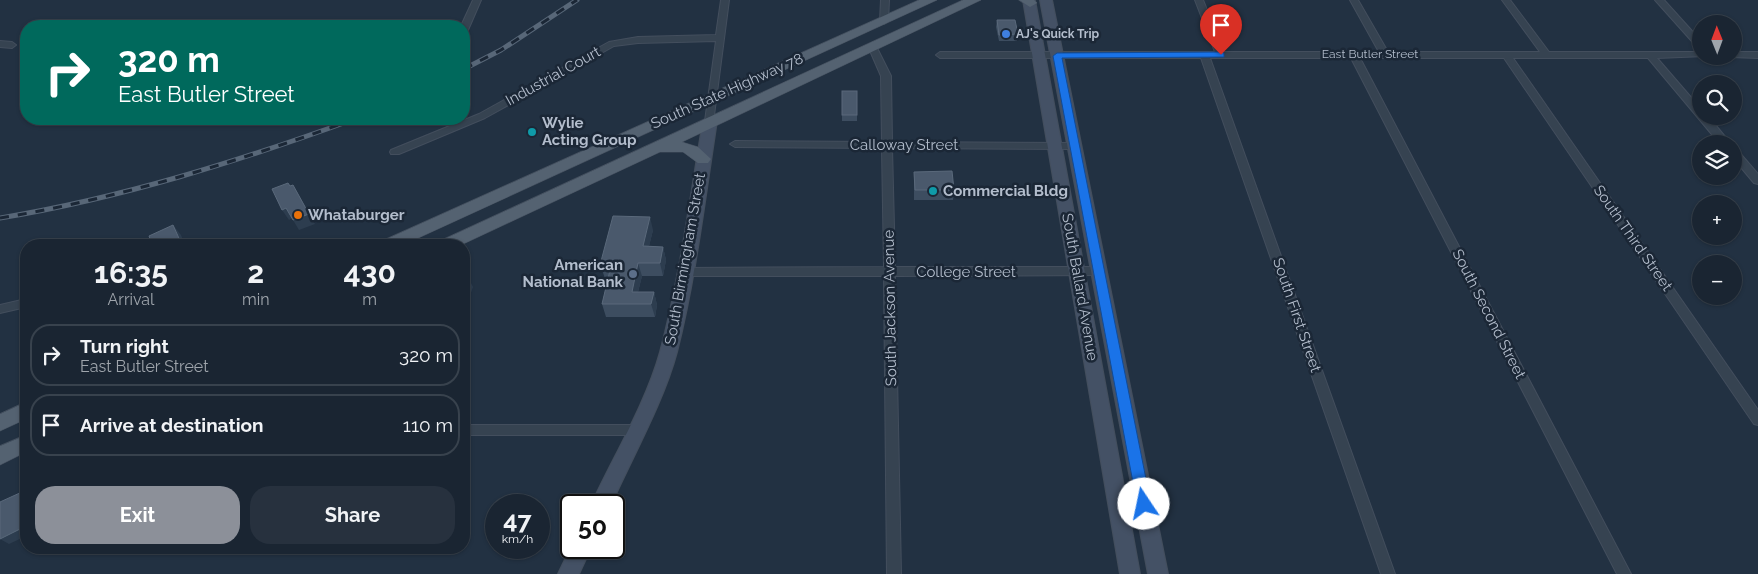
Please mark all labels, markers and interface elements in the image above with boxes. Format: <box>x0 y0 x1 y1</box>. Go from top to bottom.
pin <box>1200 4 1242 55</box>
icon: arrive <box>1207 11 1235 39</box>
north arrow <box>1692 15 1742 65</box>
map controls <box>1692 15 1742 305</box>
place label: AJ's Quick Trip <box>1016 27 1100 41</box>
marker: AJ's Quick Trip <box>1000 28 1012 40</box>
text: 320 m <box>118 39 220 80</box>
icon: right <box>35 40 100 105</box>
street label: Industrial Court <box>502 43 604 109</box>
street label: East Butler Street <box>1322 47 1418 61</box>
street label: South State Highway 78 <box>648 49 806 133</box>
button: search <box>1692 75 1742 125</box>
text: East Butler Street <box>118 81 295 107</box>
place label: Wylie Acting Group <box>542 114 637 149</box>
marker: Wylie Acting Group <box>526 126 538 138</box>
button: layers <box>1692 135 1742 185</box>
street label: Calloway Street <box>850 136 958 154</box>
street label: South Birmingham Street <box>661 172 709 346</box>
place label: Commercial Bldg <box>943 182 1068 200</box>
street label: South Third Street <box>1590 182 1676 294</box>
marker: Commercial Bldg <box>927 185 939 197</box>
button: + <box>1692 195 1742 245</box>
place label: Whataburger <box>308 206 405 224</box>
marker: Whataburger <box>292 209 304 221</box>
street label: South Ballard Avenue <box>1058 212 1102 362</box>
street label: South Jackson Avenue <box>880 229 900 386</box>
street label: South Second Street <box>1449 246 1529 382</box>
text: 16:35 <box>94 255 168 290</box>
text: 2 <box>247 255 264 290</box>
text: 430 <box>344 255 396 290</box>
button: − <box>1692 255 1742 305</box>
place label: American National Bank <box>523 256 624 291</box>
street label: South First Street <box>1269 256 1325 374</box>
street label: College Street <box>916 263 1016 281</box>
marker: American National Bank <box>627 268 639 280</box>
text: Arrival <box>108 290 154 309</box>
text: min <box>242 290 270 309</box>
text: m <box>362 290 377 309</box>
text: Turn right <box>80 335 169 357</box>
icon: right <box>37 341 65 369</box>
text: 320 m <box>399 344 453 366</box>
text: East Butler Street <box>80 357 209 376</box>
icon: arrive <box>37 411 65 439</box>
text: Arrive at destination <box>80 414 264 436</box>
text: 110 m <box>403 414 453 436</box>
position arrow <box>1117 477 1169 529</box>
button: Exit <box>35 486 240 544</box>
button: Share <box>250 486 455 544</box>
speed limit sign: 50 <box>560 494 625 559</box>
text: 47 <box>503 505 532 535</box>
text: km/h <box>502 532 533 546</box>

